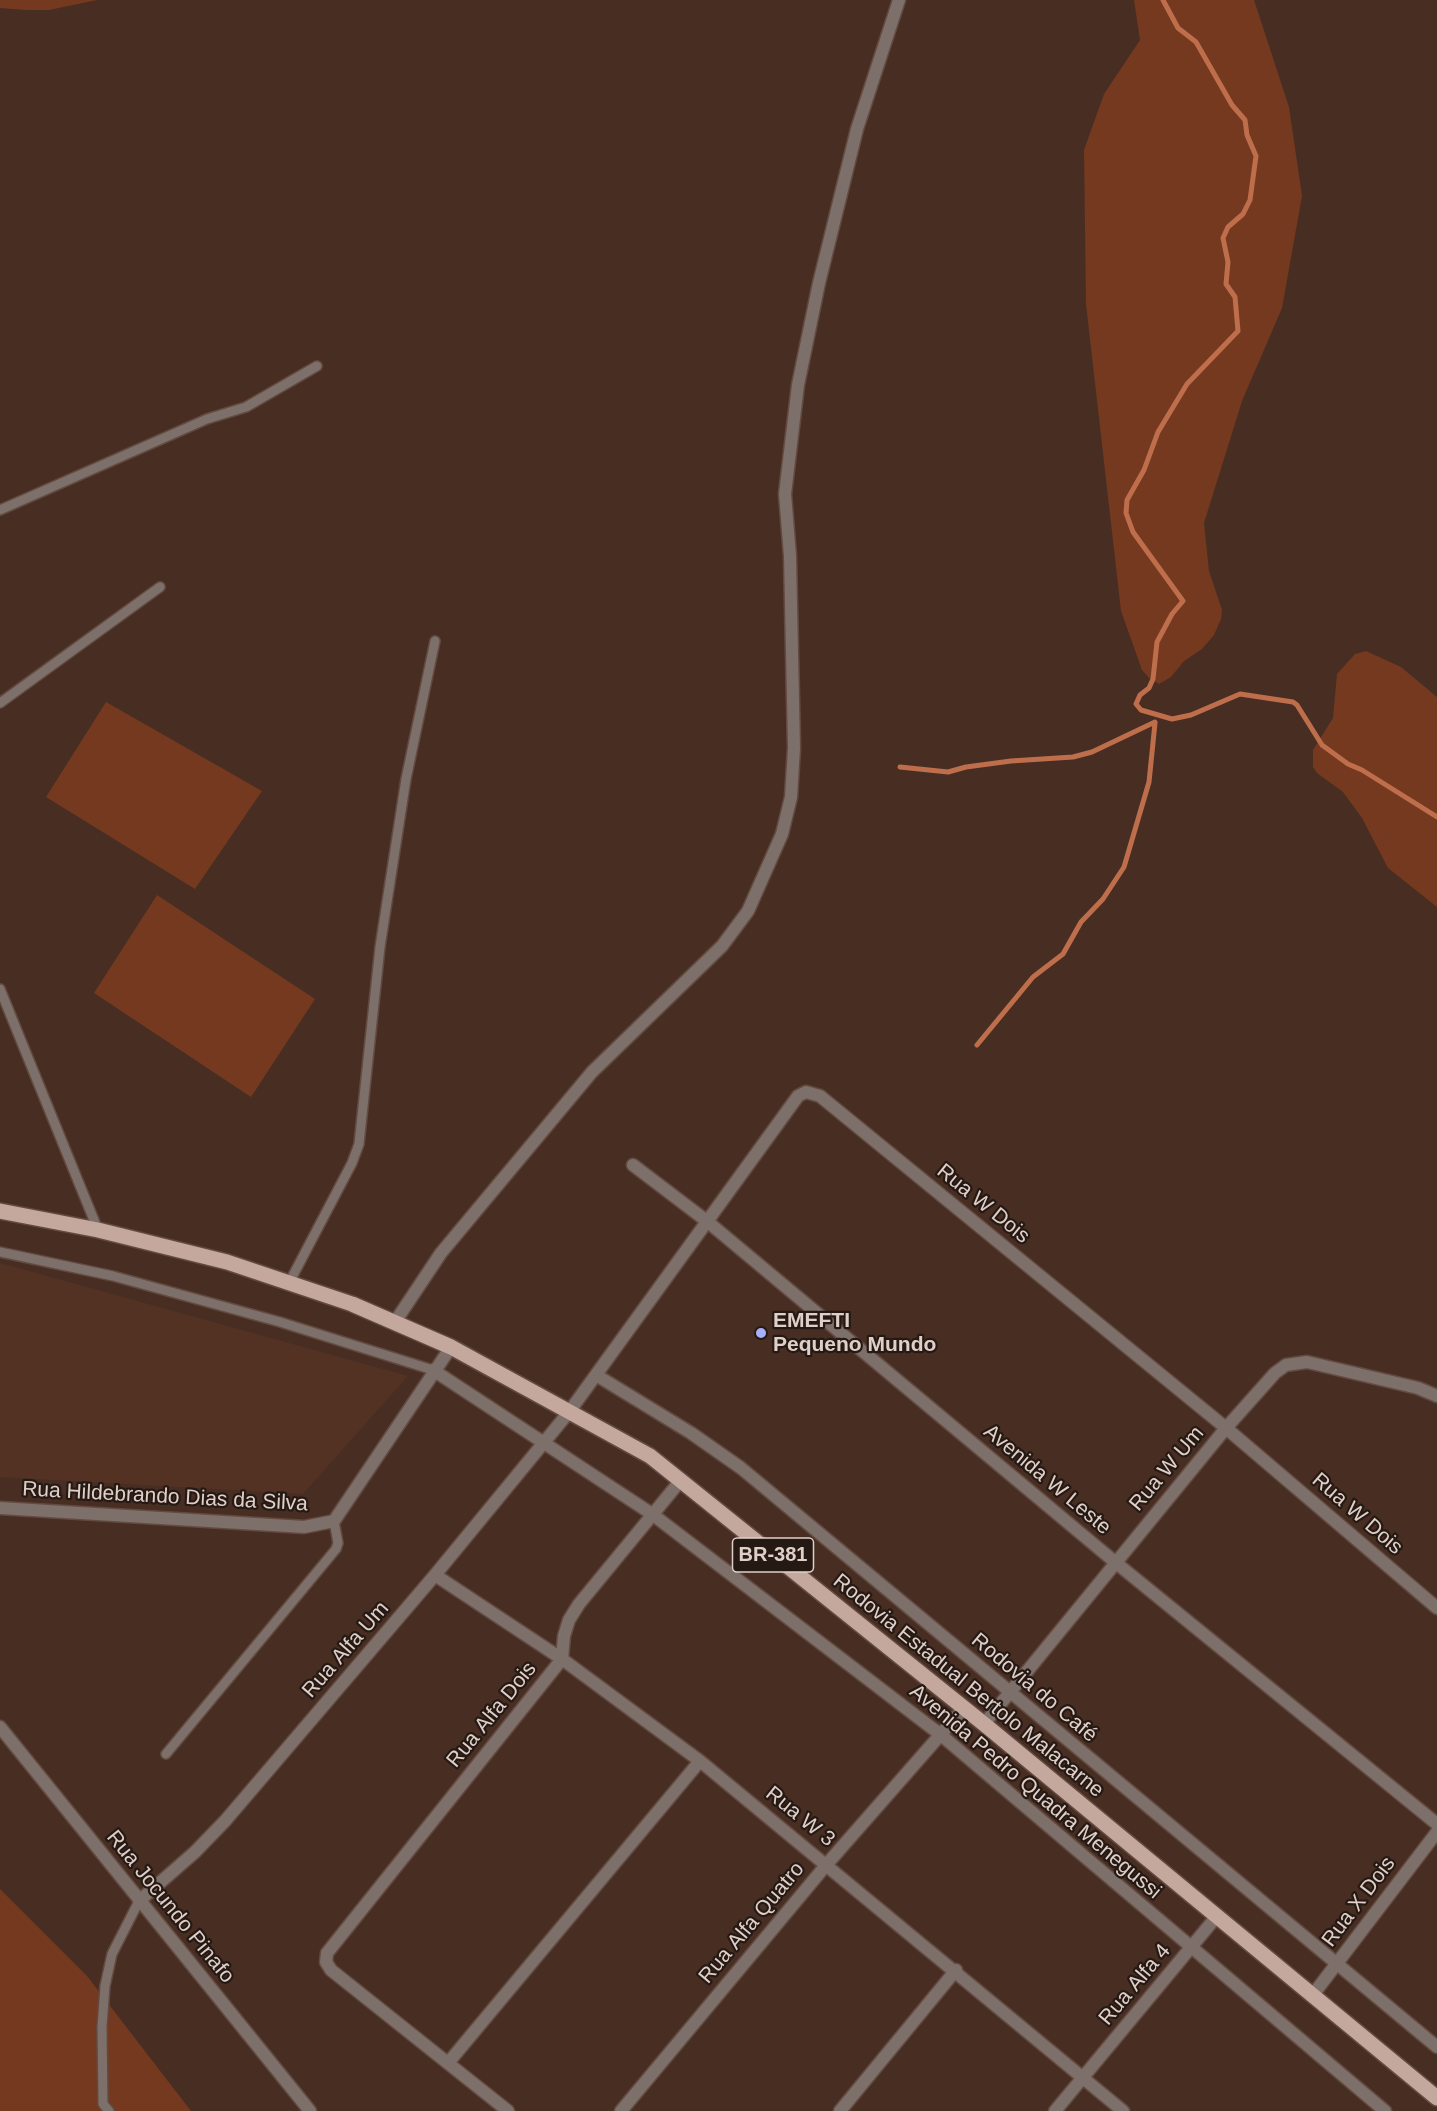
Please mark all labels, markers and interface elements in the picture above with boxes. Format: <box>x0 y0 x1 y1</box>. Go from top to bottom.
street label: Rua W Dois <box>932 1159 1034 1249</box>
place label: EMEFTI Pequeno Mundo <box>773 1308 936 1358</box>
marker: EMEFTI Pequeno Mundo <box>754 1326 768 1340</box>
street label: Avenida W Leste <box>978 1419 1116 1541</box>
street label: Rua W Um <box>1124 1422 1210 1516</box>
street label: Rua W Dois <box>1306 1468 1408 1560</box>
street label: Rua Hildebrando Dias da Silva <box>22 1477 308 1517</box>
road number: BR-381 <box>732 1538 814 1572</box>
street label: Rodovia Estadual Bertolo Malacarne <box>828 1569 1108 1803</box>
street label: Rua Alfa Um <box>297 1597 395 1703</box>
street label: Rodovia do Café <box>966 1628 1102 1748</box>
street label: Rua Alfa Dois <box>442 1657 542 1773</box>
street label: Avenida Pedro Quadra Menegussi <box>904 1679 1166 1905</box>
street label: Rua W 3 <box>760 1782 840 1852</box>
street label: Rua Jocundo Pinafo <box>101 1826 239 1988</box>
street label: Rua X Dois <box>1317 1852 1401 1952</box>
street label: Rua Alfa Quatro <box>694 1857 810 1989</box>
street label: Rua Alfa 4 <box>1094 1939 1176 2031</box>

